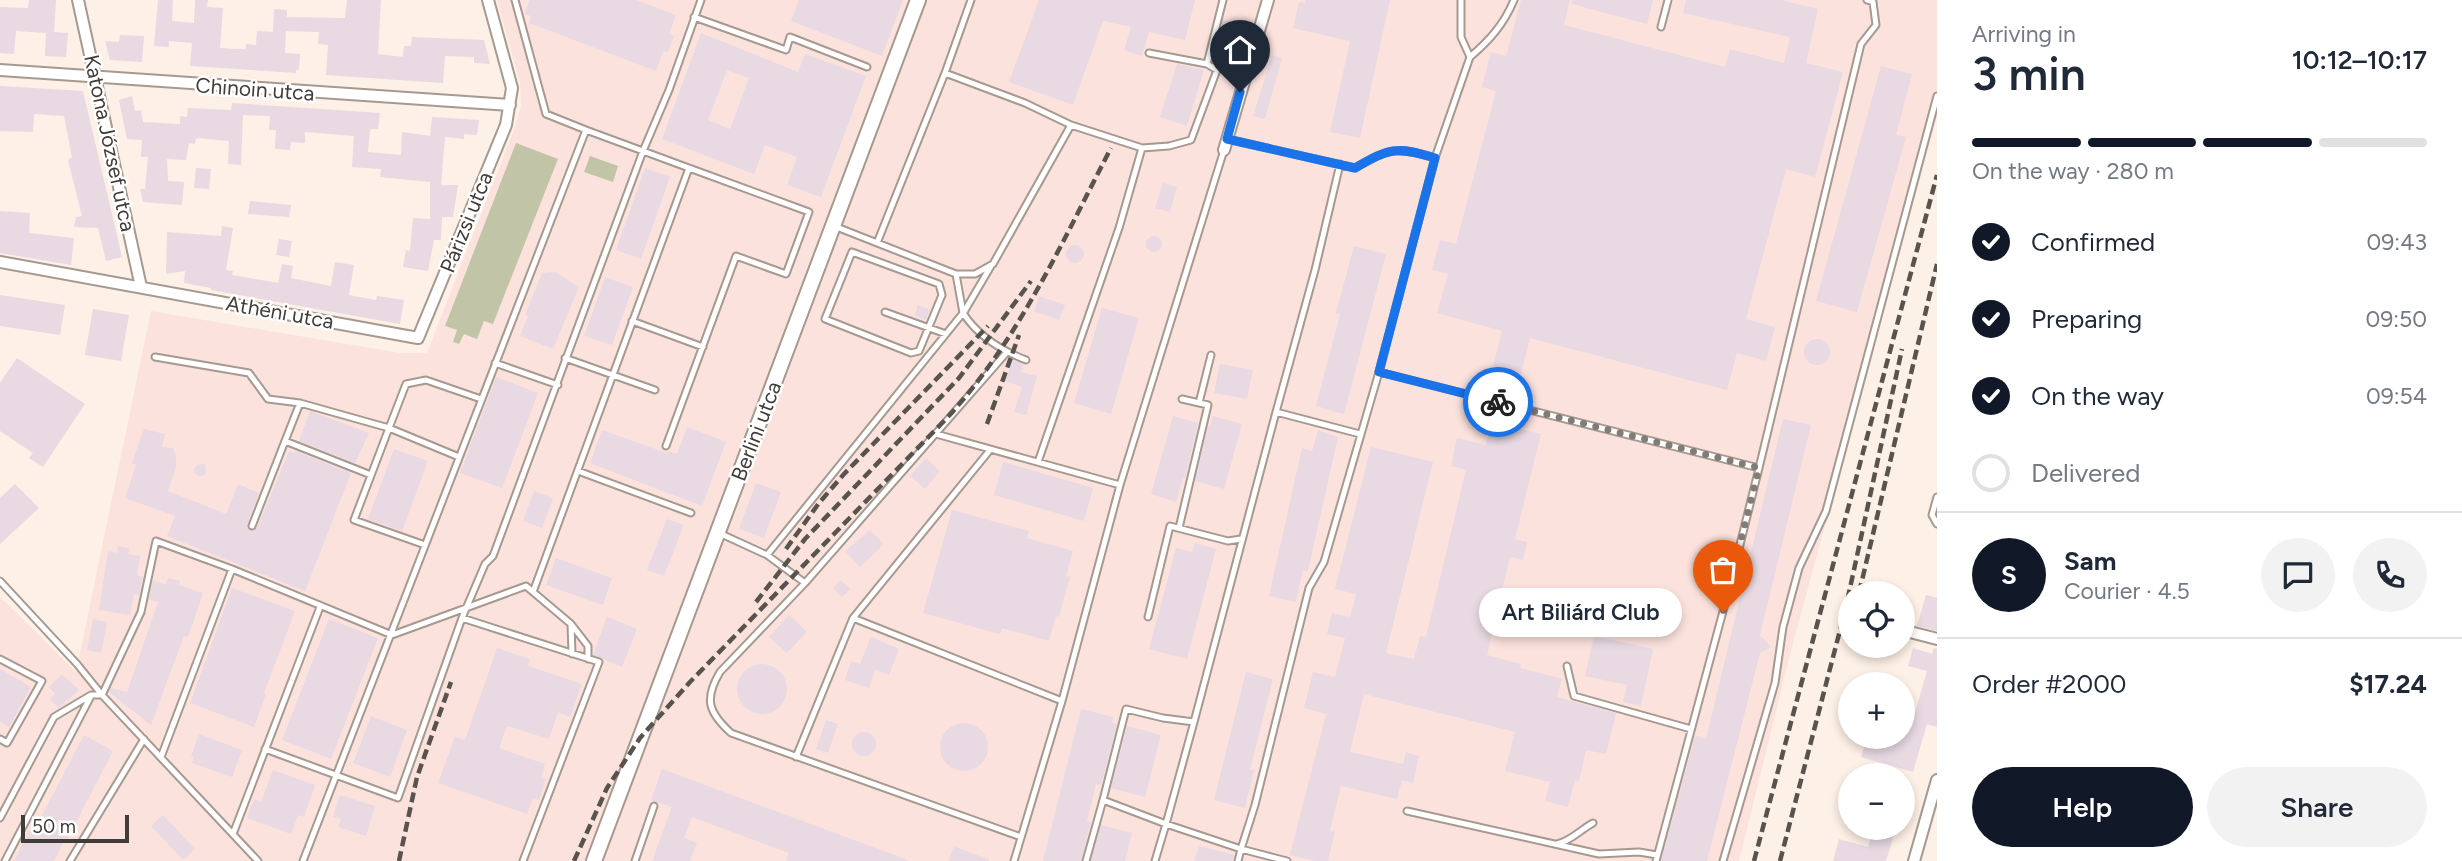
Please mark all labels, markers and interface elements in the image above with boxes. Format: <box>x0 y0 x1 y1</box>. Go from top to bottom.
pin <box>1210 20 1270 92</box>
text: Arriving in <box>1972 20 2076 48</box>
icon: home <box>1221 31 1259 69</box>
text: 10:12–10:17 <box>2292 44 2427 76</box>
text: 3 min <box>1972 46 2086 102</box>
street label: Katona József utca <box>79 52 141 234</box>
street label: Chinoin utca <box>195 72 315 106</box>
text: On the way · 280 m <box>1972 157 2174 185</box>
street label: Párizsi utca <box>434 168 498 276</box>
icon: check <box>1972 223 2010 261</box>
text: Confirmed <box>2031 226 2155 258</box>
text: 09:43 <box>2367 228 2427 256</box>
street label: Athéni utca <box>224 290 336 334</box>
icon: check <box>1972 300 2010 338</box>
text: Preparing <box>2031 303 2142 335</box>
text: 09:50 <box>2365 305 2427 333</box>
courier <box>1463 367 1533 437</box>
icon: check <box>1972 377 2010 415</box>
street label: Berlini utca <box>726 378 786 484</box>
text: On the way <box>2031 380 2164 412</box>
text: 09:54 <box>2366 382 2427 410</box>
icon: bike <box>1479 383 1517 421</box>
text: Delivered <box>2031 457 2140 489</box>
button: chat <box>2261 538 2335 612</box>
button: phone <box>2353 538 2427 612</box>
pin <box>1693 540 1753 612</box>
text: Sam <box>2064 545 2116 577</box>
icon: bag <box>1704 551 1742 589</box>
text: S <box>2001 559 2017 591</box>
text: Courier · 4.5 <box>2064 577 2190 605</box>
map controls <box>1838 581 1915 840</box>
button: locate <box>1838 581 1915 658</box>
callout: Art Biliárd Club <box>1478 588 1681 636</box>
text: Art Biliárd Club <box>1501 598 1660 626</box>
text: Order #2000 <box>1972 668 2127 700</box>
text: $17.24 <box>2349 668 2427 700</box>
button: + <box>1838 672 1915 749</box>
button: − <box>1838 763 1915 840</box>
button: Help <box>1972 767 2193 847</box>
button: Share <box>2207 767 2427 847</box>
scale bar <box>21 812 130 844</box>
text: 50 m <box>32 815 76 838</box>

